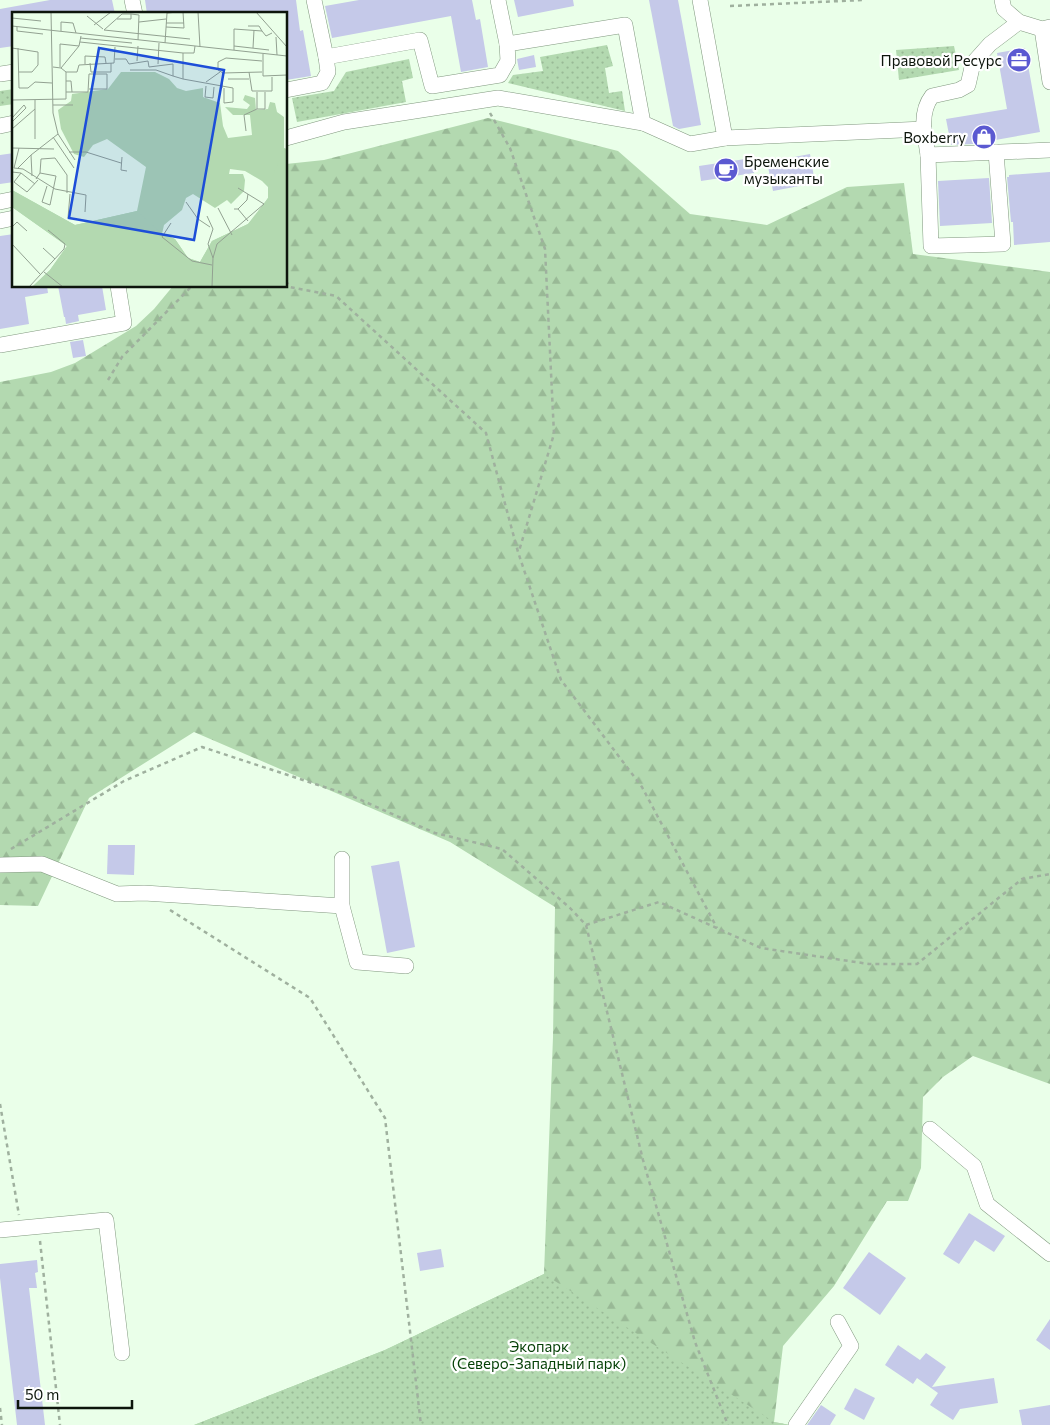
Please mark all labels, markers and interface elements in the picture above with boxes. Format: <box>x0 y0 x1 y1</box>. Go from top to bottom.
inset map <box>12 12 288 288</box>
office icon: Правовой Ресурс <box>1006 47 1032 73</box>
place label: Правовой Ресурс <box>881 51 1002 69</box>
shop icon: Boxberry <box>971 124 997 150</box>
place label: Boxberry <box>903 128 966 146</box>
place label: Бременские музыканты <box>744 152 829 187</box>
cafe icon: Бременские музыканты <box>713 157 739 183</box>
park label: Экопарк (Северо-Западный парк) <box>452 1337 626 1372</box>
scale bar <box>18 1378 131 1410</box>
text: 50 m <box>25 1385 59 1403</box>

